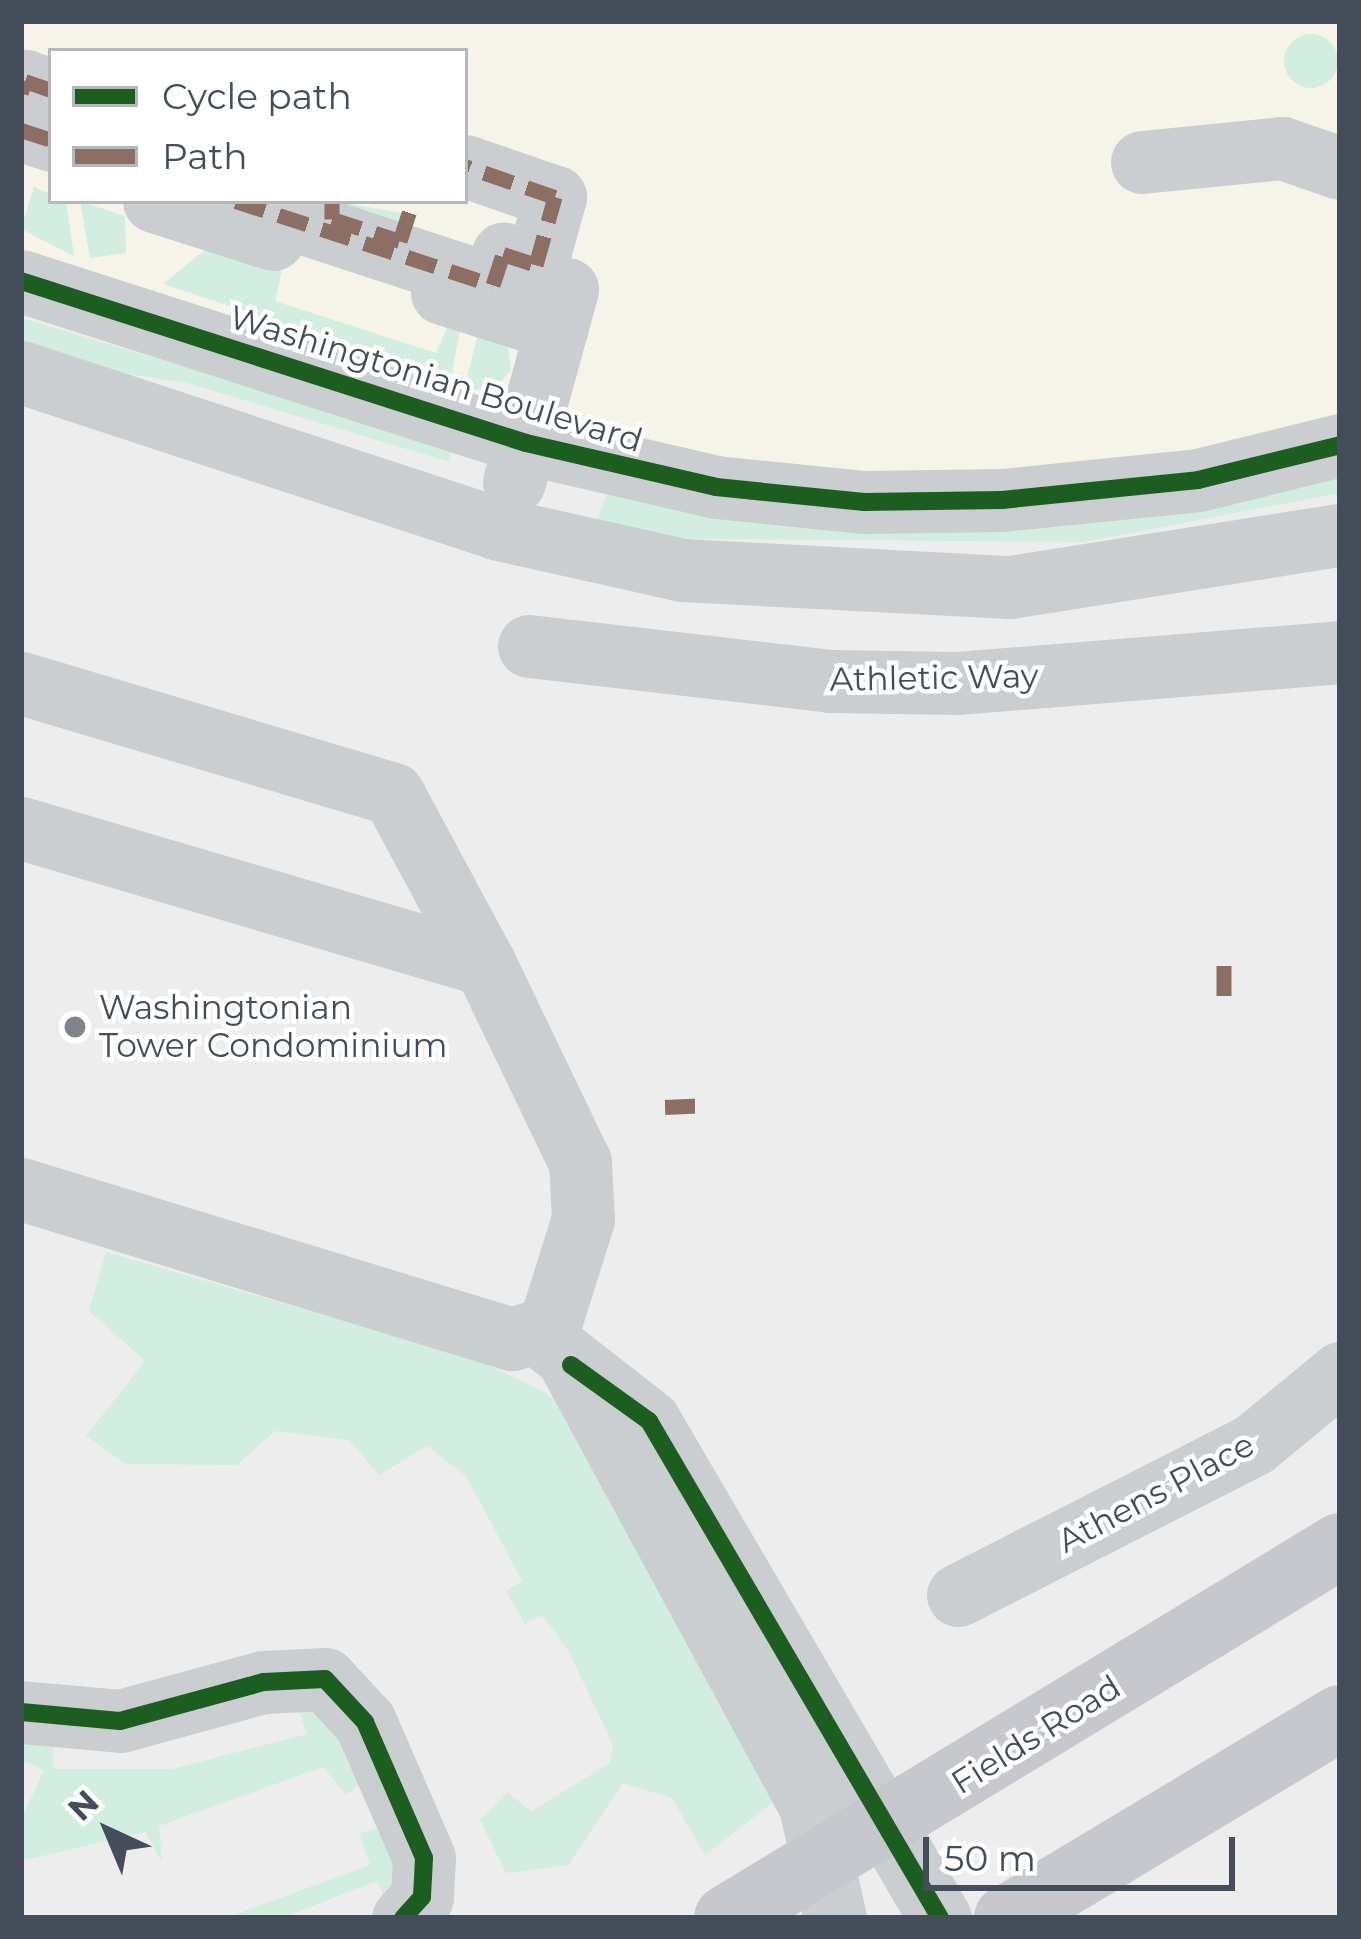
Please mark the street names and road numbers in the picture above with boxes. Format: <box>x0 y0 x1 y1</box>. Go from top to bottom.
street label: Washingtonian Boulevard <box>225 297 647 461</box>
street label: Athletic Way <box>829 656 1039 700</box>
street label: Athens Place <box>1051 1425 1261 1561</box>
street label: Fields Road <box>944 1667 1128 1803</box>

